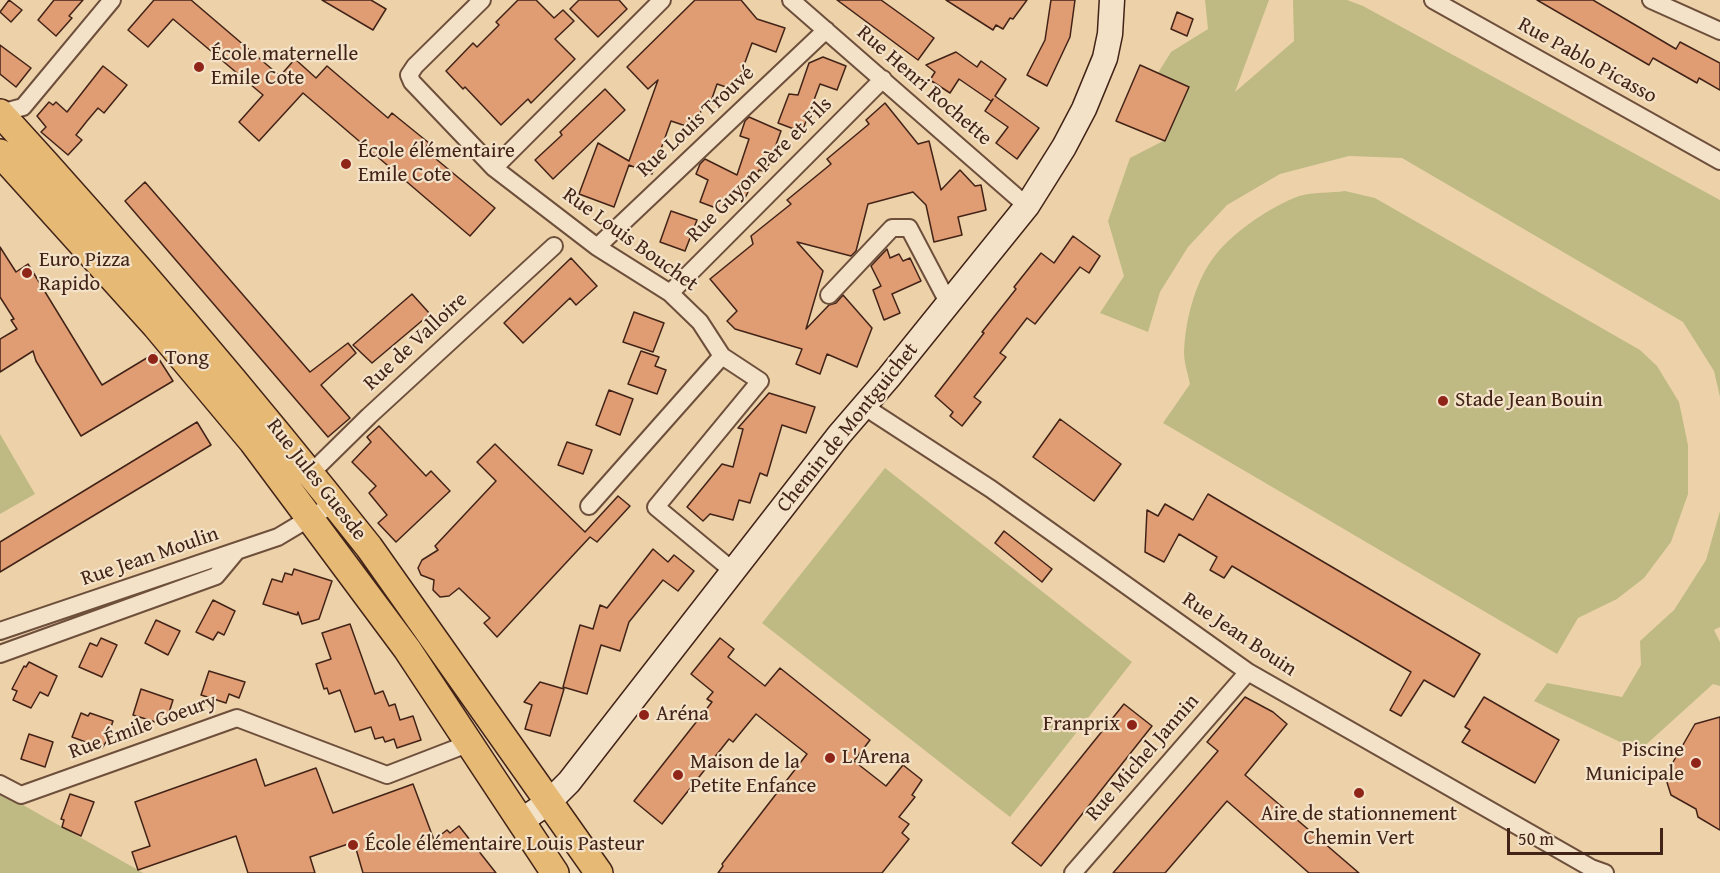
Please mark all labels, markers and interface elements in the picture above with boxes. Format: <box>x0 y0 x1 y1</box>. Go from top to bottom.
street label: Rue Pablo Picasso <box>1513 12 1661 110</box>
street label: Rue Henri Rochette <box>851 20 997 152</box>
place label: École maternelle Emile Cote <box>211 42 358 92</box>
marker: École maternelle Emile Cote <box>192 60 206 74</box>
street label: Rue Louis Trouvé <box>632 61 760 183</box>
street label: Rue Guyon Père et Fils <box>682 92 838 248</box>
place label: École élémentaire Emile Cote <box>358 139 515 189</box>
marker: École élémentaire Emile Cote <box>339 157 353 171</box>
street label: Rue Louis Bouchet <box>557 182 703 298</box>
place label: Euro Pizza Rapido <box>39 248 130 298</box>
marker: Euro Pizza Rapido <box>20 266 34 280</box>
street label: Rue de Valloire <box>359 288 473 396</box>
street label: Chemin de Montguichet <box>772 338 924 518</box>
place label: Tong <box>165 346 209 372</box>
marker: Tong <box>146 352 160 366</box>
place label: Stade Jean Bouin <box>1455 388 1603 414</box>
marker: Stade Jean Bouin <box>1436 394 1450 408</box>
street label: Rue Jules Guesde <box>261 414 371 546</box>
street label: Rue Jean Moulin <box>78 522 222 592</box>
street label: Rue Jean Bouin <box>1177 588 1301 682</box>
street label: Rue Émile Goeury <box>66 689 220 765</box>
street label: Rue Michel Jannin <box>1081 689 1205 827</box>
place label: Aréna <box>656 702 709 728</box>
marker: Aréna <box>637 708 651 722</box>
place label: Franprix <box>1043 712 1120 738</box>
marker: Franprix <box>1125 718 1139 732</box>
place label: Piscine Municipale <box>1586 738 1684 788</box>
place label: L'Arena <box>842 745 910 771</box>
place label: Maison de la Petite Enfance <box>690 750 816 800</box>
marker: L'Arena <box>823 751 837 765</box>
marker: Piscine Municipale <box>1689 756 1703 770</box>
marker: Maison de la Petite Enfance <box>671 768 685 782</box>
marker: Aire de stationnement Chemin Vert <box>1352 786 1366 800</box>
place label: Aire de stationnement Chemin Vert <box>1261 802 1457 852</box>
scale bar <box>1510 816 1666 854</box>
text: 50 m <box>1518 825 1554 852</box>
place label: École élémentaire Louis Pasteur <box>365 832 644 858</box>
marker: École élémentaire Louis Pasteur <box>346 838 360 852</box>

